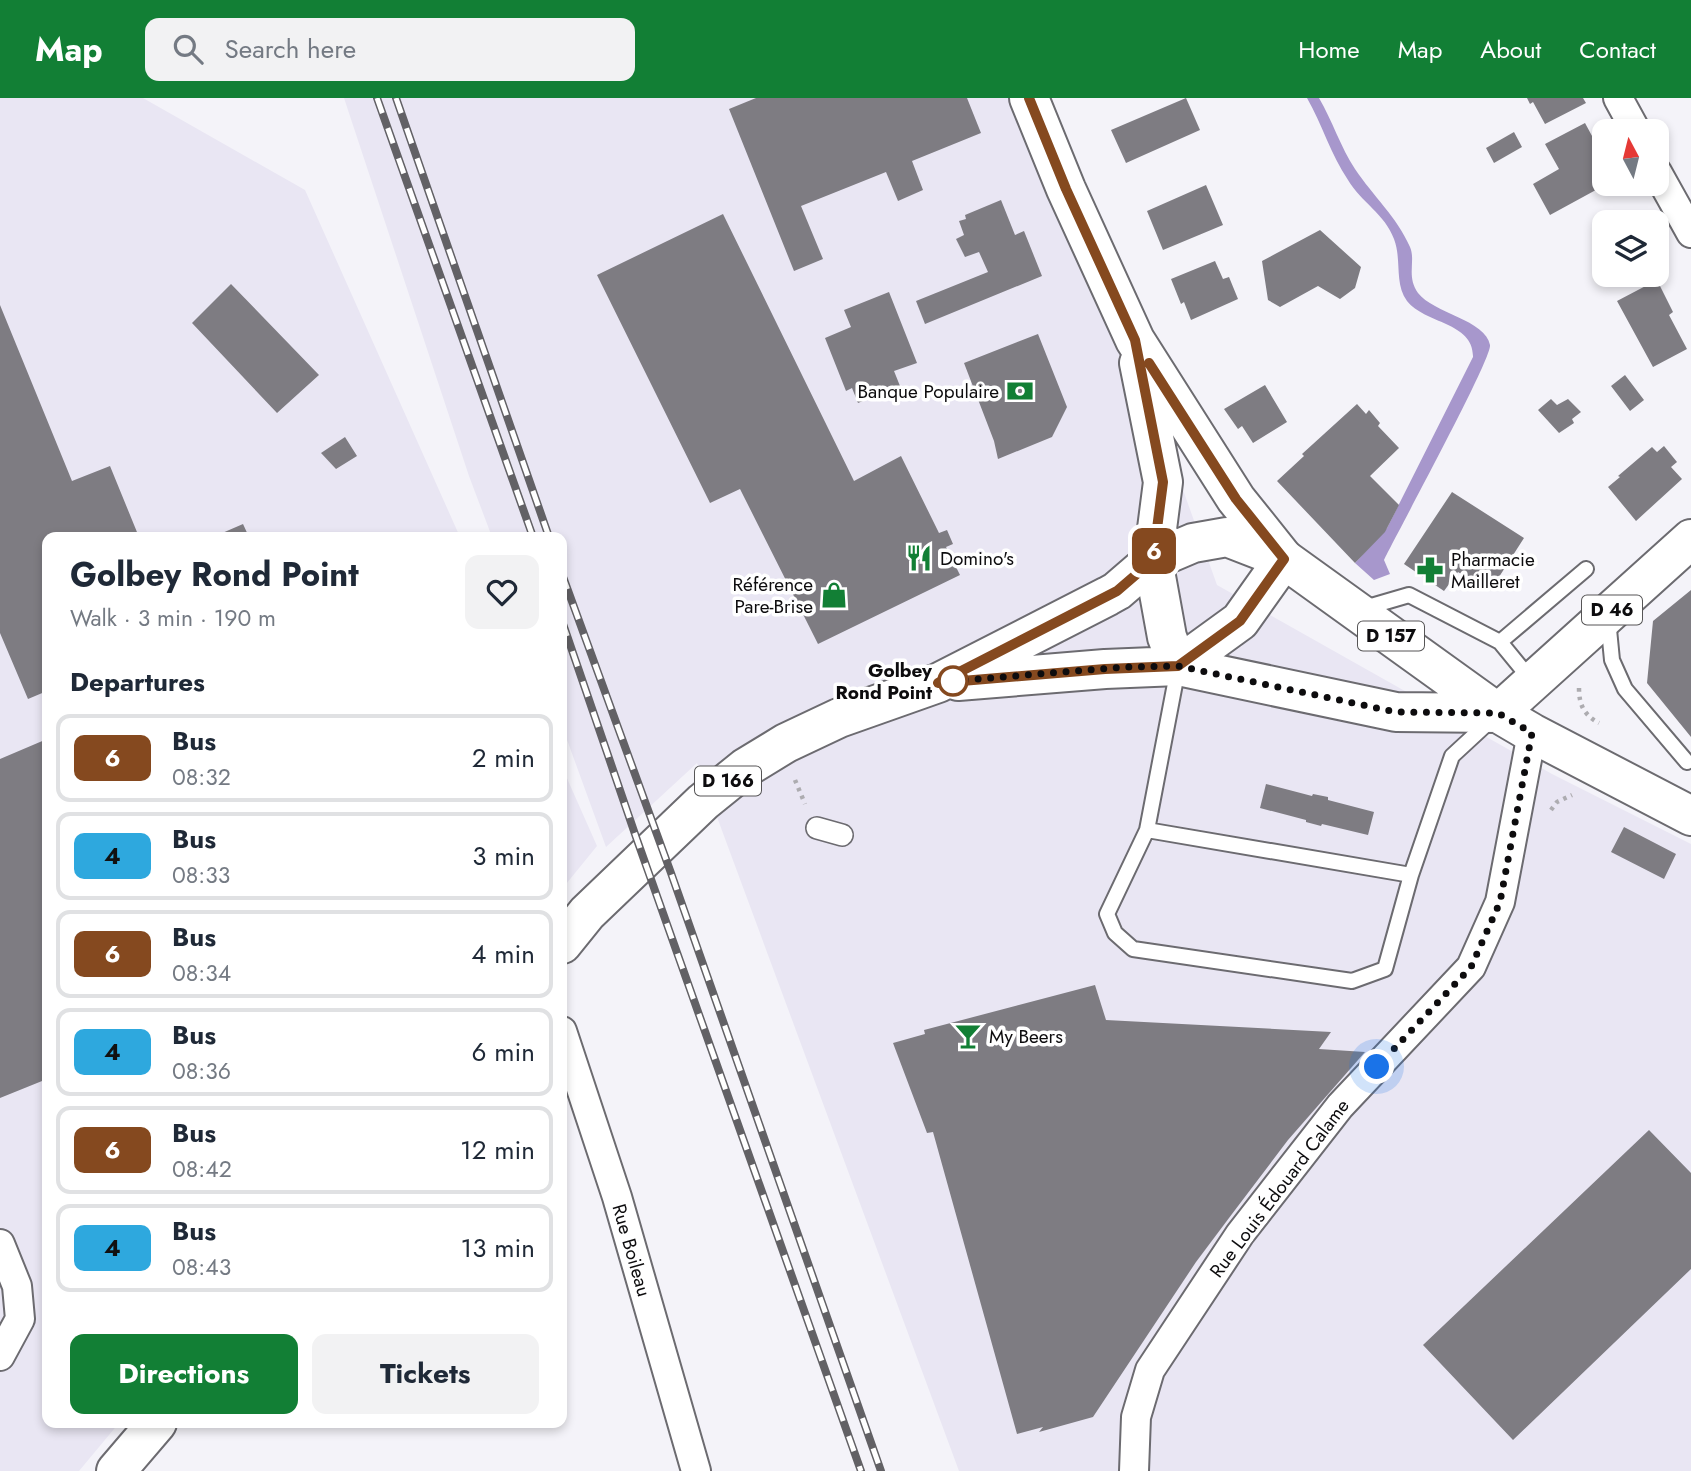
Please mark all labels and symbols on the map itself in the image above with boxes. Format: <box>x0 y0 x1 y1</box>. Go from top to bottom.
north arrow <box>1592 119 1670 196</box>
bank icon: Banque Populaire <box>1005 376 1035 406</box>
place label: Banque Populaire <box>858 378 999 405</box>
line badge: 6 <box>1131 528 1177 574</box>
restaurant icon: Domino's <box>904 543 934 573</box>
place label: Domino's <box>940 545 1014 572</box>
place label: Pharmacie Mailleret <box>1451 546 1535 595</box>
pharmacy icon: Pharmacie Mailleret <box>1415 555 1445 585</box>
place label: Référence Pare-Brise <box>732 571 813 620</box>
shop icon: Référence Pare-Brise <box>819 580 849 610</box>
road number: D 46 <box>1582 596 1642 624</box>
road number: D 157 <box>1358 622 1424 650</box>
place label: Golbey Rond Point <box>835 657 933 706</box>
marker: Golbey Rond Point <box>938 666 968 696</box>
road number: D 166 <box>695 766 761 796</box>
bar icon: My Beers <box>953 1021 983 1051</box>
place label: My Beers <box>989 1023 1063 1050</box>
your location <box>1359 1049 1394 1084</box>
street label: Rue Louis Édouard Calame <box>1203 1093 1356 1283</box>
street label: Rue Boileau <box>605 1201 658 1300</box>

